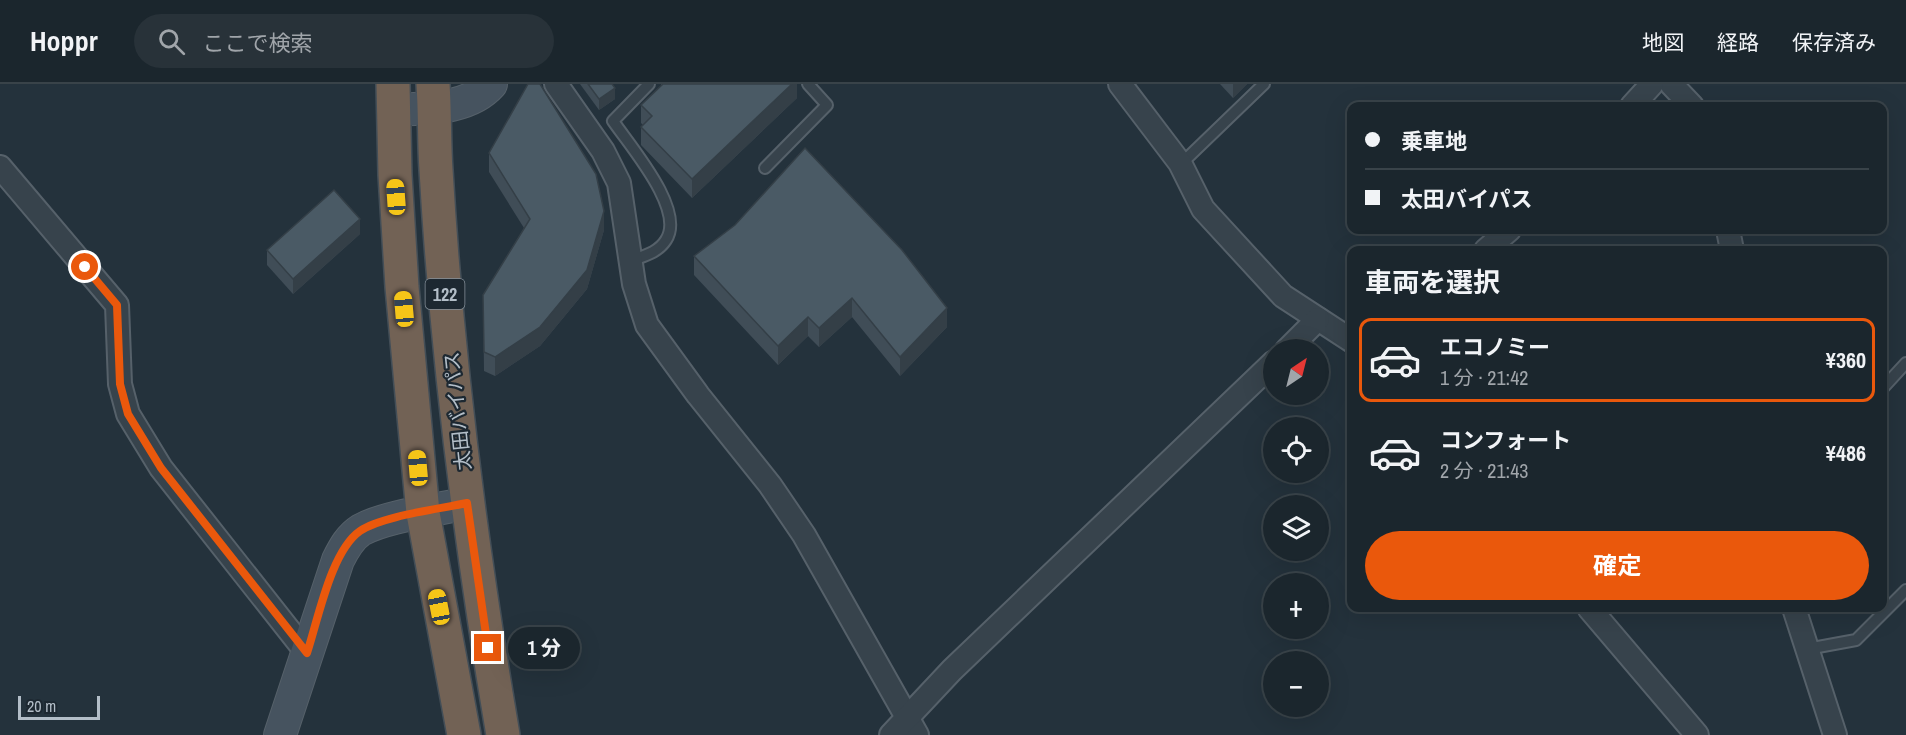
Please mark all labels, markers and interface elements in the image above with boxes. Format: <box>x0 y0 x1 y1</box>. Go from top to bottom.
search box <box>134 14 554 68</box>
text: Hoppr <box>30 22 98 60</box>
icon: search <box>155 25 188 58</box>
text: ここで検索 <box>203 28 313 58</box>
text: 地図 <box>1642 28 1684 57</box>
text: 経路 <box>1717 28 1759 57</box>
text: 保存済み <box>1792 28 1876 57</box>
text: 乗車地 <box>1401 126 1467 156</box>
car <box>386 178 406 216</box>
text: 太田バイパス <box>1401 184 1533 214</box>
route start <box>71 253 98 280</box>
text: 車両を選択 <box>1365 264 1500 300</box>
road number: 122 <box>426 279 464 309</box>
car <box>393 290 415 328</box>
text: エコノミー <box>1440 332 1550 362</box>
icon: car <box>1368 333 1422 387</box>
north arrow <box>1263 339 1329 405</box>
map controls <box>1263 339 1329 717</box>
text: ¥360 <box>1826 345 1866 375</box>
street label: 太田バイパス <box>437 350 477 472</box>
text: 1 分 · 21:42 <box>1440 364 1528 391</box>
button: locate <box>1263 417 1329 483</box>
text: コンフォート <box>1440 425 1571 455</box>
icon: car <box>1368 426 1422 480</box>
text: ¥486 <box>1826 438 1866 468</box>
car <box>407 449 429 487</box>
text: 2 分 · 21:43 <box>1440 457 1528 484</box>
button: layers <box>1263 495 1329 561</box>
button: 確定 <box>1365 531 1869 600</box>
button: + <box>1263 573 1329 639</box>
car <box>427 588 451 626</box>
callout: 1 分 <box>509 627 581 669</box>
route end <box>474 634 501 661</box>
text: 1 分 <box>527 634 561 661</box>
button: − <box>1263 651 1329 717</box>
scale bar <box>18 693 100 720</box>
text: 20 m <box>27 695 56 717</box>

